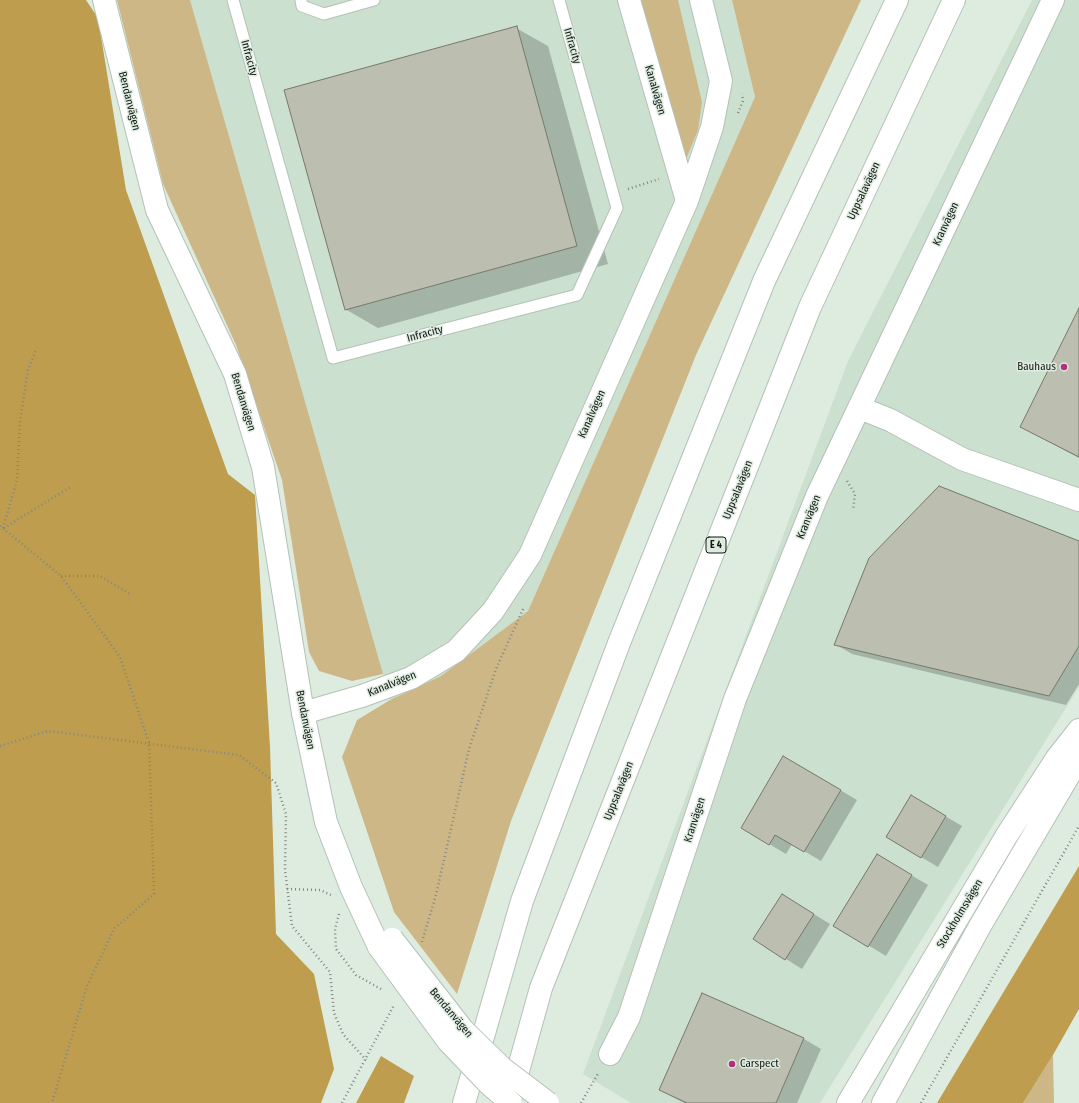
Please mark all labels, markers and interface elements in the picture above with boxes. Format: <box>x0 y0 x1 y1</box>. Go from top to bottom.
street label: Infracity <box>561 26 583 66</box>
street label: Infracity <box>238 38 260 78</box>
street label: Kanalvägen <box>642 64 668 116</box>
street label: Bendanvägen <box>115 70 143 132</box>
street label: Uppsalavägen <box>845 160 883 222</box>
street label: Kranvägen <box>930 200 962 248</box>
street label: Infracity <box>405 323 445 345</box>
place label: Bauhaus <box>1017 360 1056 374</box>
marker: Bauhaus <box>1059 362 1069 372</box>
street label: Bendanvägen <box>228 371 258 433</box>
street label: Kanalvägen <box>576 388 608 440</box>
street label: Uppsalavägen <box>720 459 756 521</box>
street label: Kranvägen <box>794 493 824 541</box>
road number: E 4 <box>706 537 726 553</box>
street label: Kanalvägen <box>366 668 418 700</box>
street label: Bendanvägen <box>293 689 317 751</box>
street label: Uppsalavägen <box>601 760 637 822</box>
street label: Kranvägen <box>682 796 708 844</box>
street label: Stockholmsvägen <box>934 877 986 951</box>
street label: Bendanvägen <box>426 986 476 1040</box>
place label: Carspect <box>740 1057 779 1071</box>
marker: Carspect <box>727 1059 737 1069</box>

